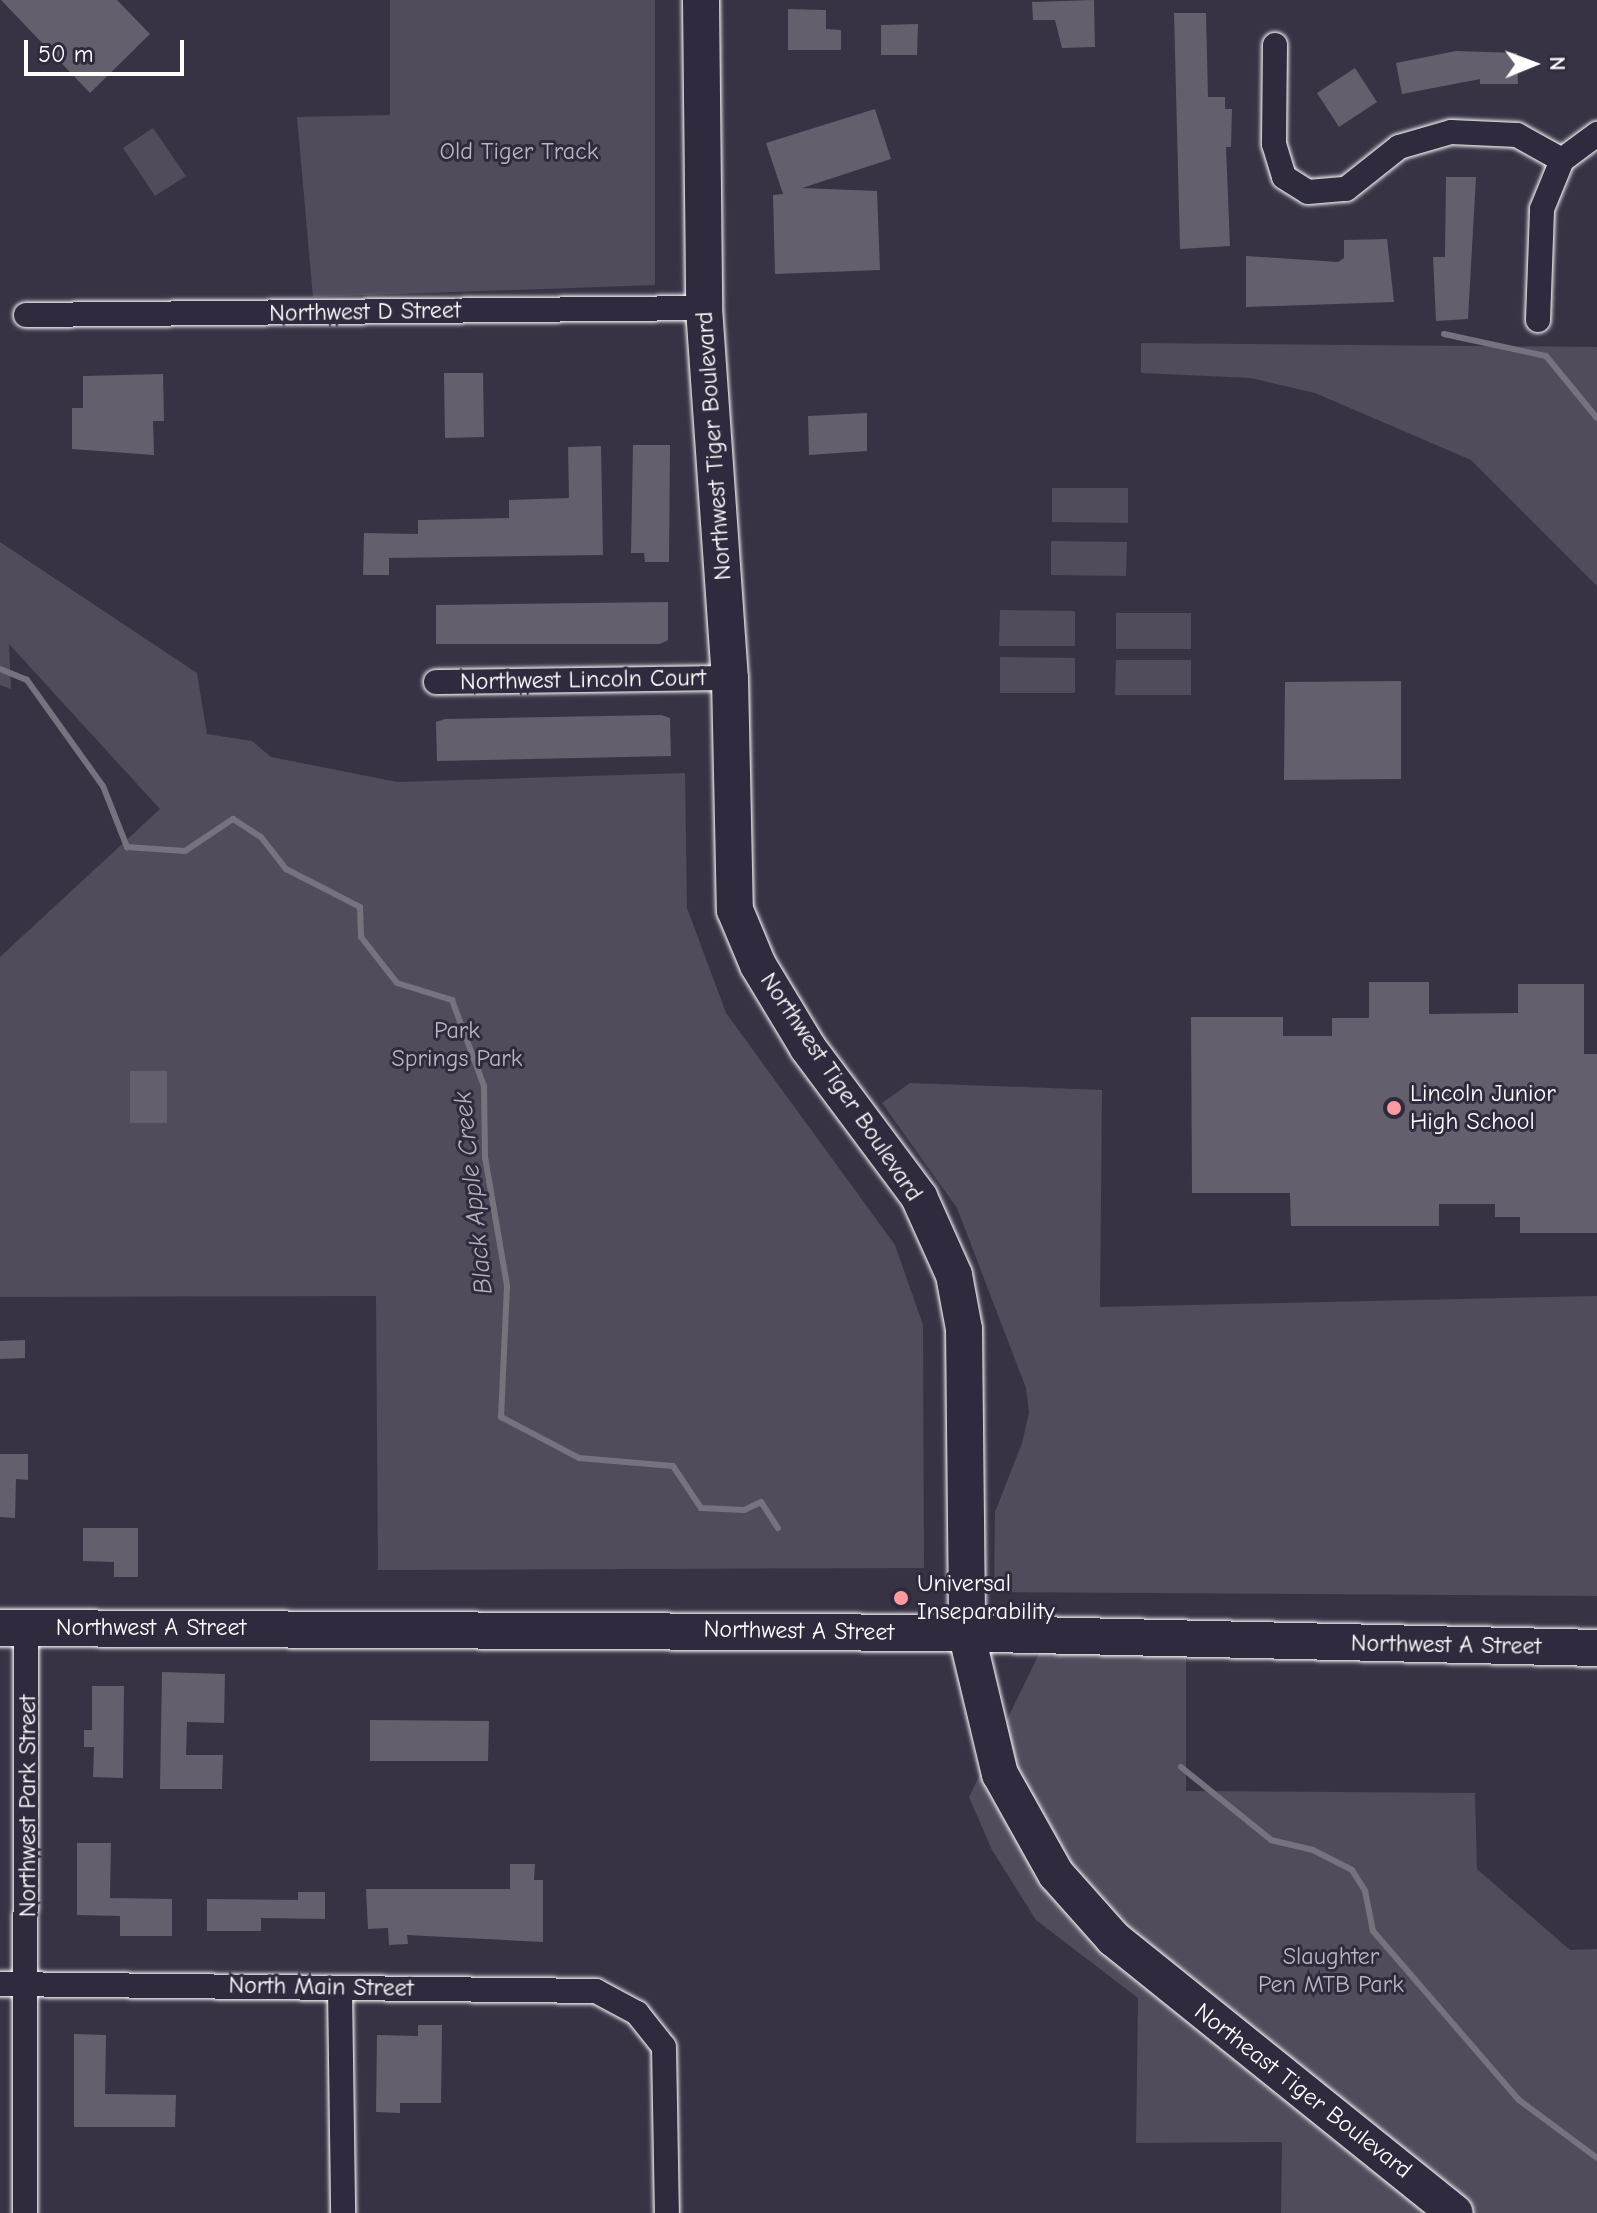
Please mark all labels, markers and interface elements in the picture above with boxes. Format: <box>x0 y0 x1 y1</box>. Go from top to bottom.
scale bar <box>28 24 188 74</box>
north arrow <box>1493 24 1573 104</box>
text: 50 m <box>38 40 94 68</box>
text: N <box>1544 56 1570 71</box>
park label: Old Tiger Track <box>440 138 598 166</box>
street label: Northwest D Street <box>269 296 461 328</box>
street label: Northwest Tiger Boulevard <box>690 311 738 581</box>
street label: Northwest Lincoln Court <box>460 663 706 697</box>
street label: Northwest Tiger Boulevard <box>754 967 928 1207</box>
park label: Park Springs Park <box>392 1017 522 1073</box>
place label: Lincoln Junior High School <box>1410 1080 1556 1136</box>
water label: Black Apple Creek <box>448 1090 500 1296</box>
marker: Lincoln Junior High School <box>1385 1099 1403 1117</box>
place label: Universal Inseparability <box>917 1570 1055 1626</box>
marker: Universal Inseparability <box>892 1589 910 1607</box>
street label: Northwest A Street <box>56 1614 246 1642</box>
street label: Northwest A Street <box>703 1615 895 1647</box>
street label: Northwest A Street <box>1350 1629 1542 1661</box>
street label: Northwest Park Street <box>14 1695 42 1917</box>
park label: Slaughter Pen MTB Park <box>1258 1943 1404 1999</box>
street label: North Main Street <box>228 1971 414 2003</box>
street label: Northeast Tiger Boulevard <box>1189 1997 1417 2185</box>

